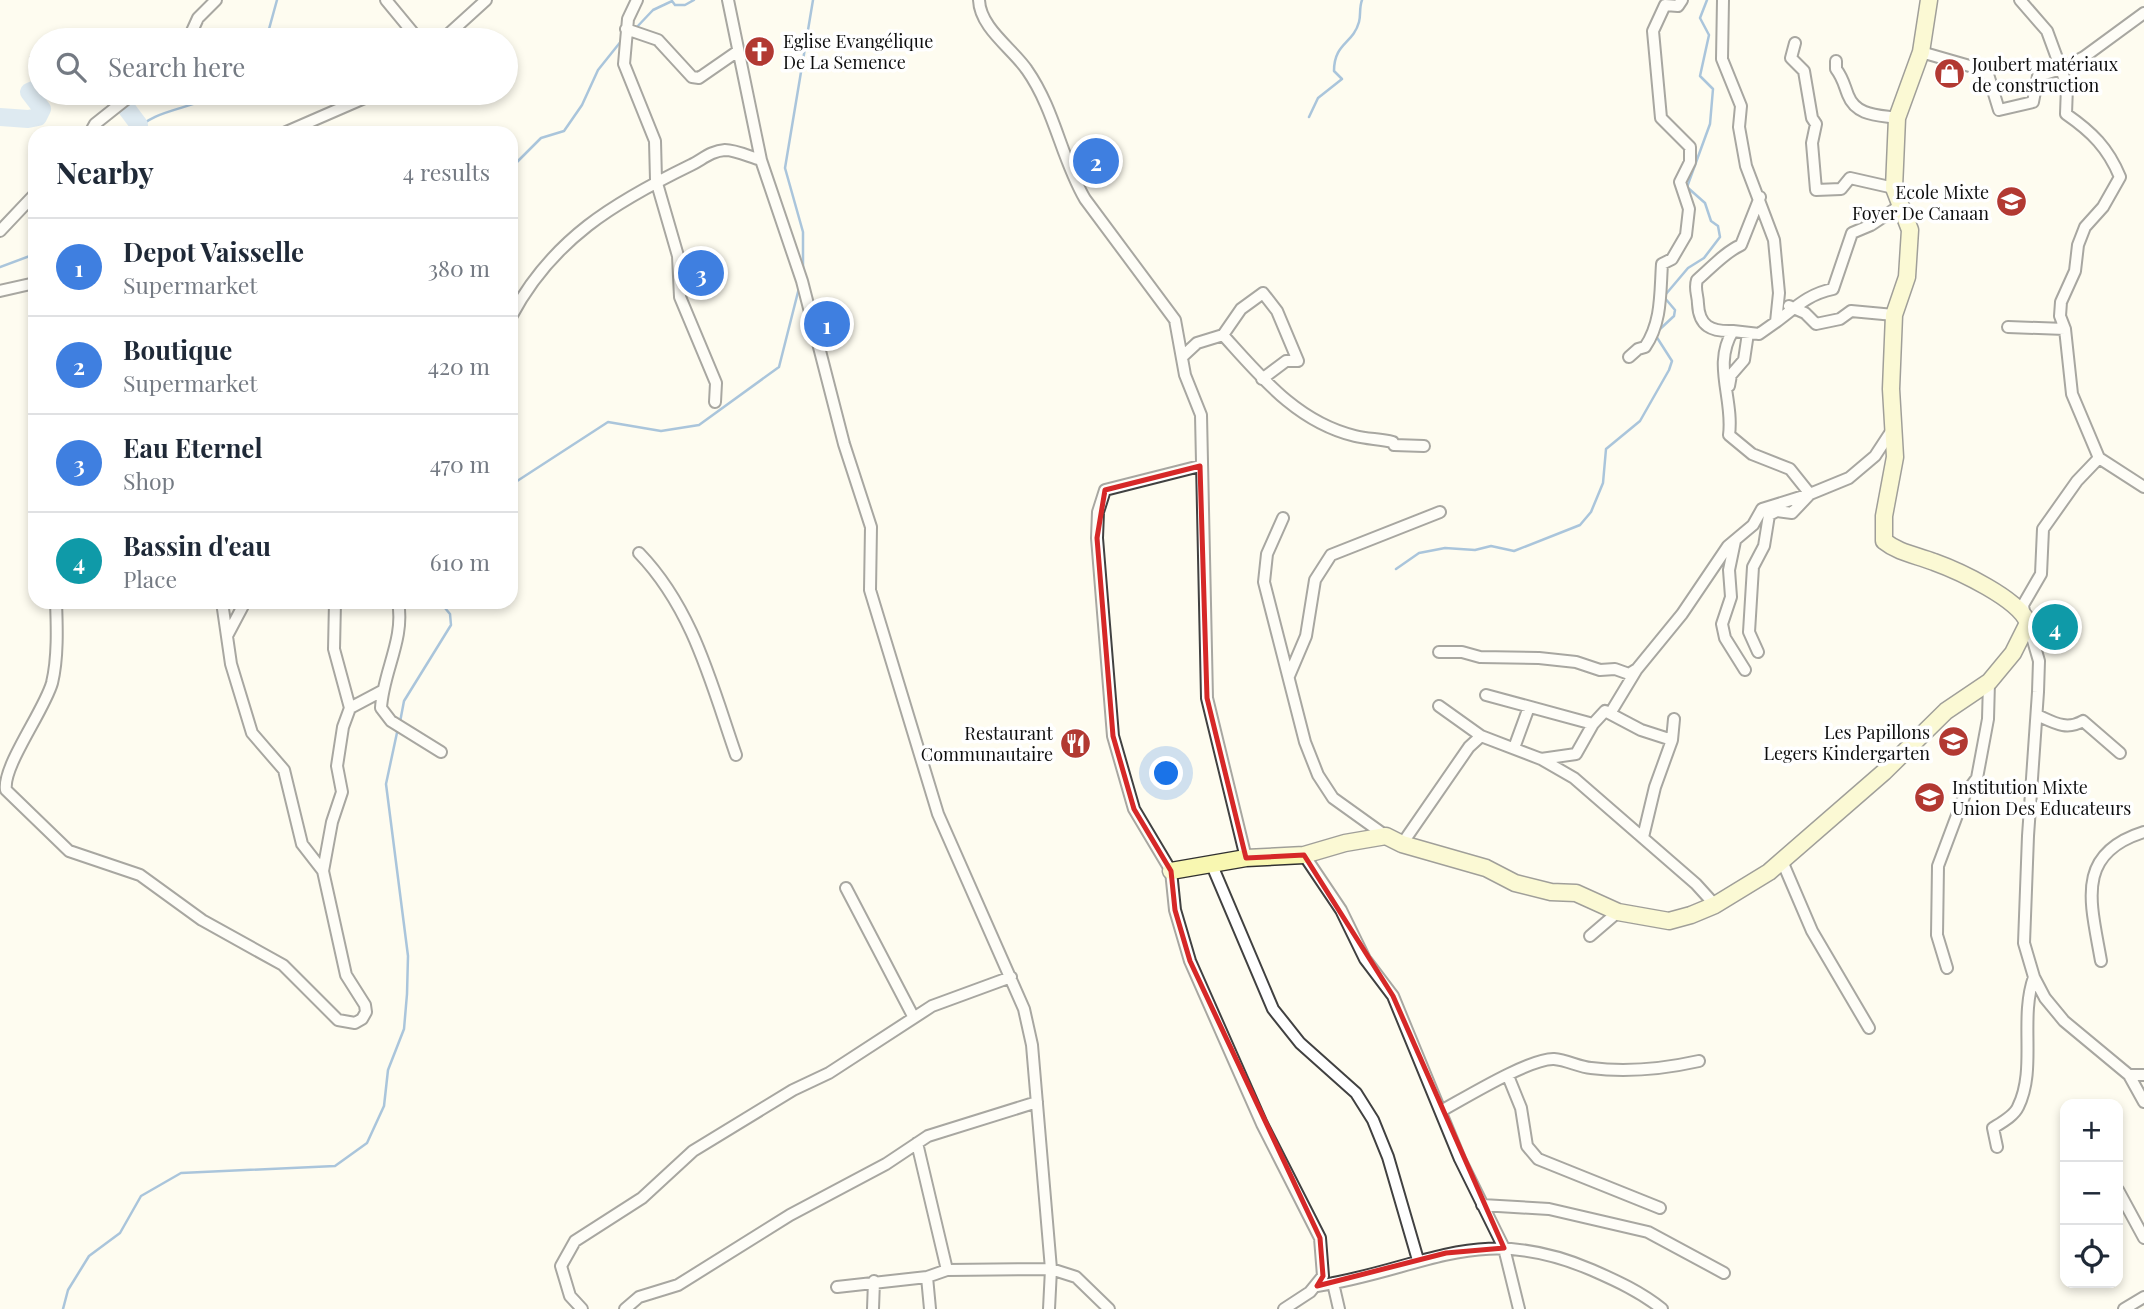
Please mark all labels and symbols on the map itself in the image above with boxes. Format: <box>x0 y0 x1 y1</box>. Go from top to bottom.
place label: Eglise Evangélique De La Semence <box>783 29 933 74</box>
church icon: Eglise Evangélique De La Semence <box>743 34 777 68</box>
place label: Joubert matériaux de construction <box>1971 52 2119 97</box>
shop icon: Joubert matériaux de construction <box>1932 57 1966 91</box>
pin: 2 <box>1073 135 1119 187</box>
place label: Ecole Mixte Foyer De Canaan <box>1852 180 1989 225</box>
school or university icon: Ecole Mixte Foyer De Canaan <box>1995 185 2029 219</box>
pin: 3 <box>678 247 724 299</box>
pin: 1 <box>804 298 850 350</box>
pin: 4 <box>2032 601 2078 653</box>
place label: Les Papillons Legers Kindergarten <box>1763 720 1930 765</box>
place label: Restaurant Communautaire <box>921 721 1054 766</box>
school or university icon: Les Papillons Legers Kindergarten <box>1936 725 1970 759</box>
restaurant icon: Restaurant Communautaire <box>1059 726 1093 760</box>
your location <box>1149 756 1183 790</box>
place label: Institution Mixte Union Des Educateurs <box>1952 775 2131 820</box>
school or university icon: Institution Mixte Union Des Educateurs <box>1912 780 1946 814</box>

